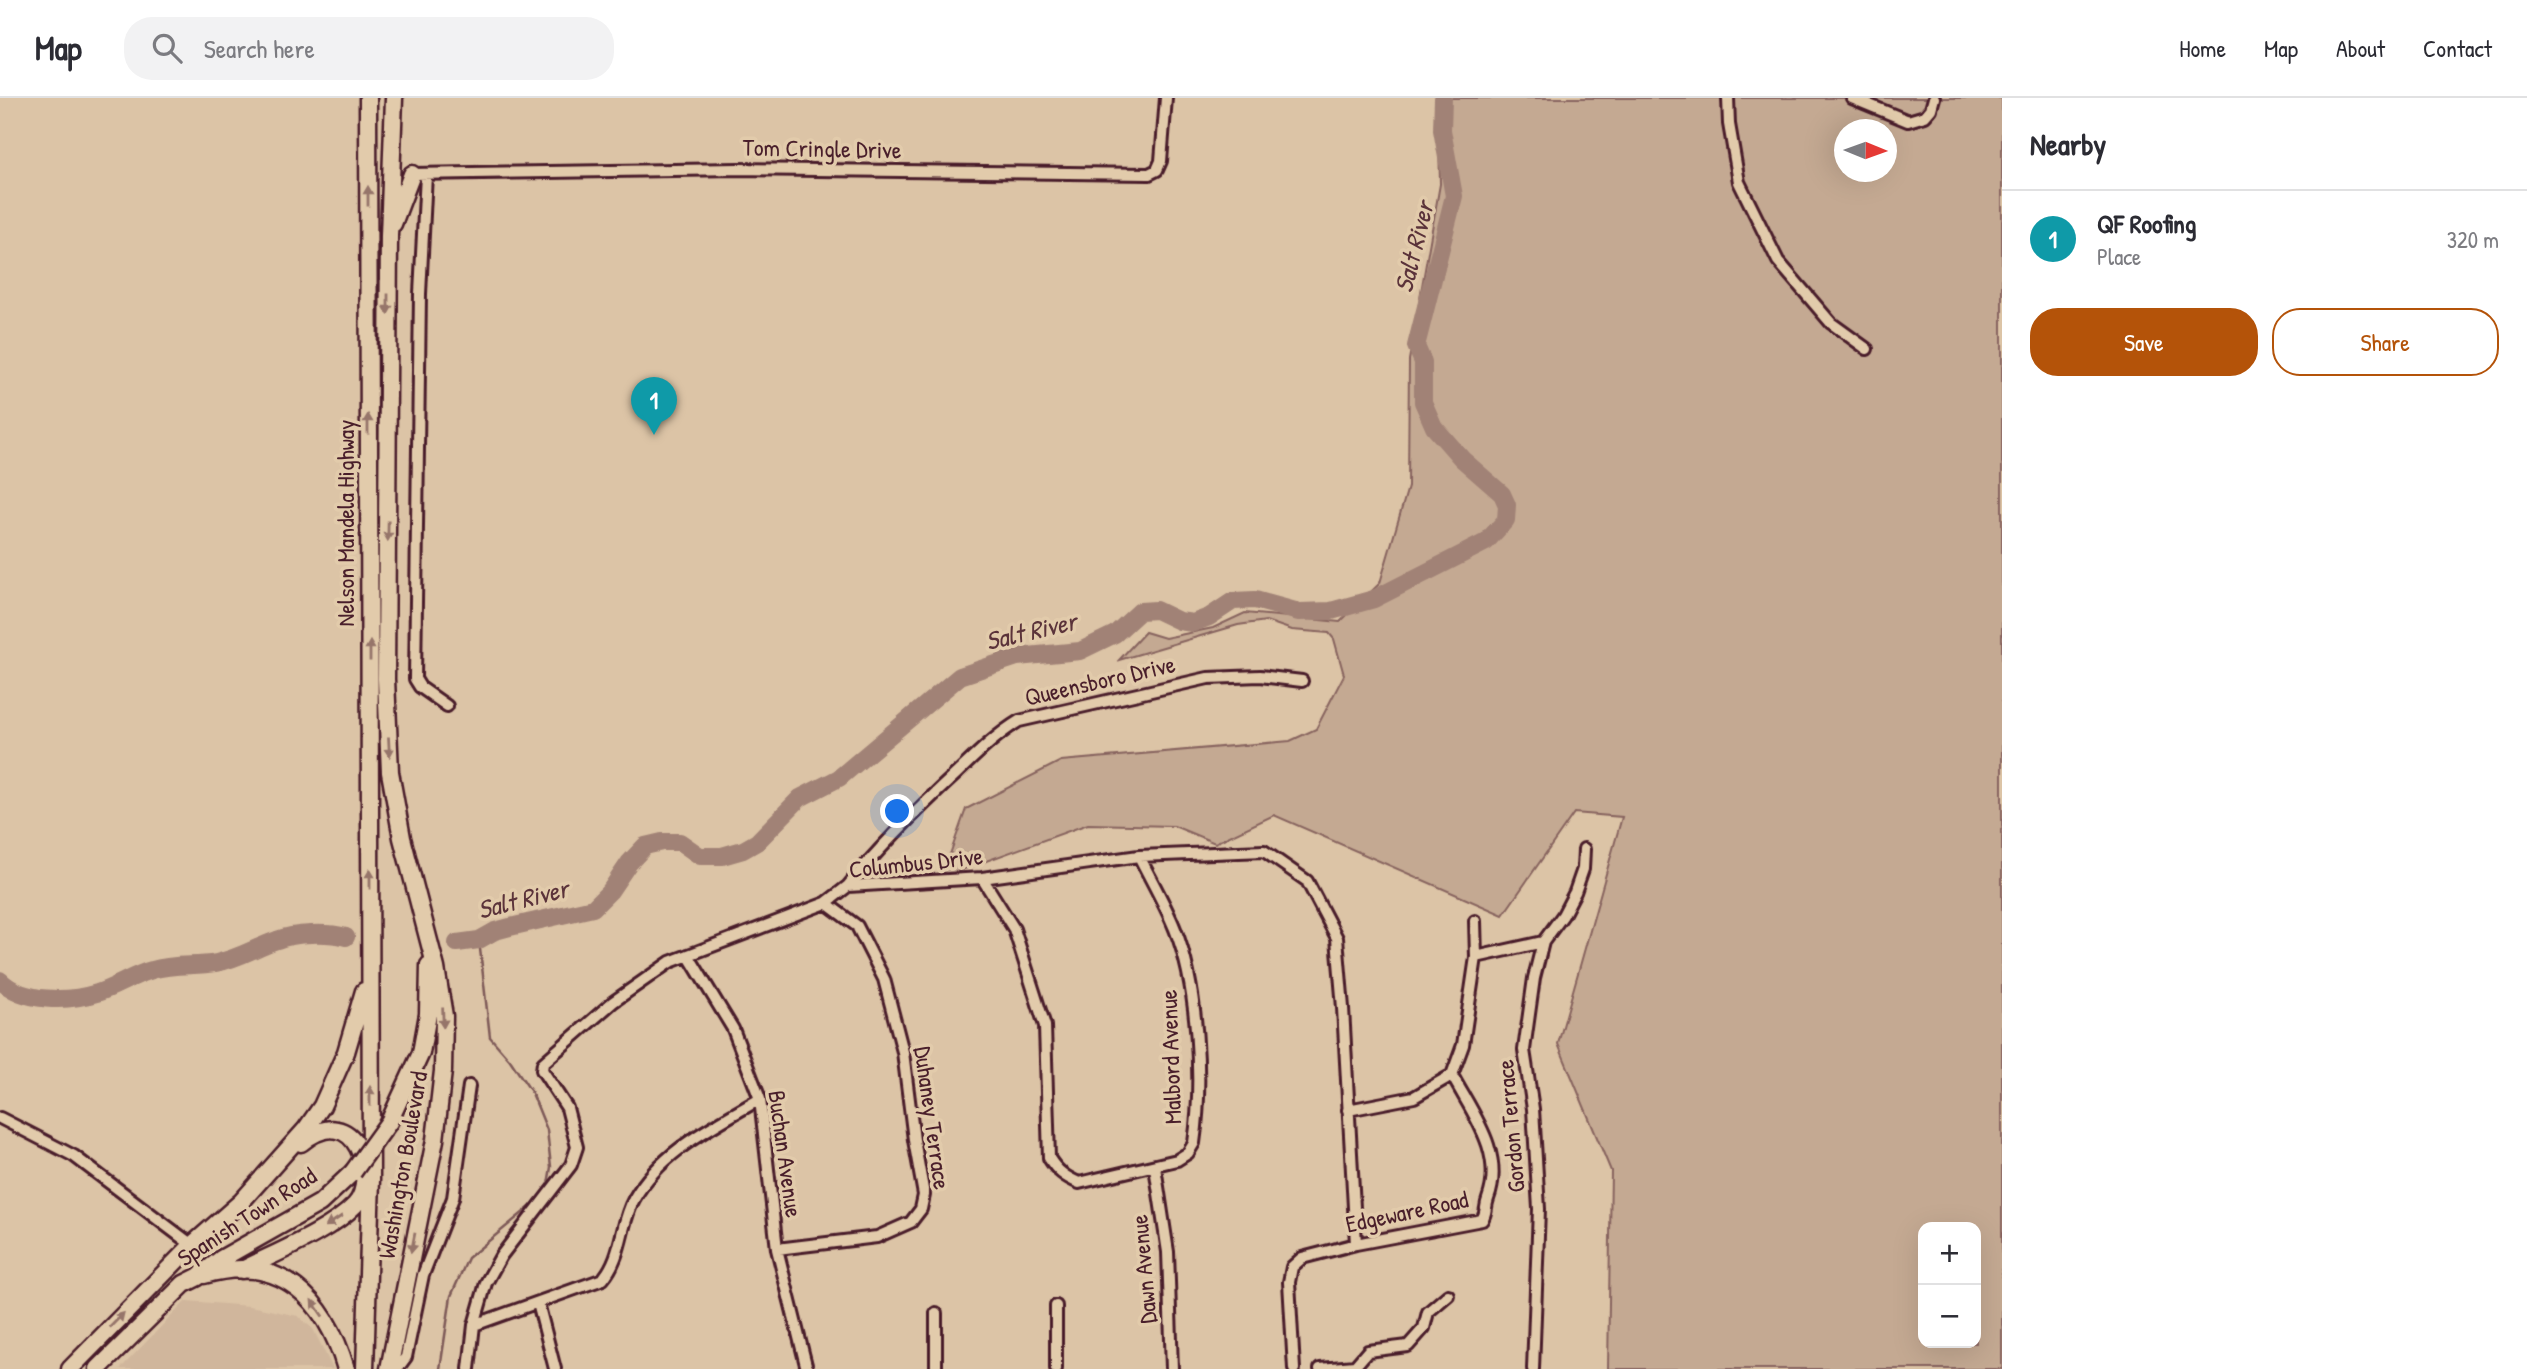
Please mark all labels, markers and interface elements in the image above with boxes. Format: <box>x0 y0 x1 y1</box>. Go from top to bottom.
search box <box>124 17 614 80</box>
text: Map <box>35 26 82 70</box>
icon: search <box>148 29 186 67</box>
text: Search here <box>204 31 315 66</box>
text: Home <box>2179 32 2226 64</box>
text: Map <box>2264 32 2298 64</box>
text: About <box>2336 32 2385 64</box>
text: Contact <box>2423 32 2492 64</box>
north arrow <box>1834 119 1897 182</box>
text: Nearby <box>2030 124 2106 164</box>
street label: Tom Cringle Drive <box>742 131 902 165</box>
one-way arrow <box>362 185 374 207</box>
water label: Salt River <box>1385 195 1442 296</box>
text: QF Roofing <box>2097 206 2196 241</box>
text: 1 <box>2049 224 2057 255</box>
text: 320 m <box>2447 224 2499 255</box>
text: Place <box>2097 241 2141 272</box>
one-way arrow <box>382 293 394 315</box>
button: Save <box>2030 308 2258 376</box>
button: Share <box>2272 308 2499 376</box>
pin: 1 <box>631 377 677 435</box>
one-way arrow <box>362 413 374 435</box>
street label: Nelson Mandela Highway <box>329 420 361 626</box>
one-way arrow <box>382 521 394 543</box>
water label: Salt River <box>982 602 1083 658</box>
one-way arrow <box>364 640 376 662</box>
street label: Queensboro Drive <box>1021 647 1179 713</box>
one-way arrow <box>384 737 395 759</box>
your location <box>880 794 914 828</box>
street label: Columbus Drive <box>847 839 985 885</box>
one-way arrow <box>364 868 376 890</box>
water label: Salt River <box>474 870 575 927</box>
street label: Malbord Avenue <box>1152 989 1188 1125</box>
one-way arrow <box>438 1008 449 1030</box>
street label: Duhaney Terrace <box>907 1044 959 1192</box>
street label: Gordon Terrace <box>1488 1058 1532 1194</box>
street label: Washington Boulevard <box>370 1069 434 1261</box>
one-way arrow <box>364 1085 376 1107</box>
street label: Buchan Avenue <box>761 1088 811 1220</box>
street label: Spanish Town Road <box>171 1159 322 1273</box>
street label: Edgeware Road <box>1343 1182 1471 1240</box>
street label: Dawn Avenue <box>1122 1213 1164 1325</box>
one-way arrow <box>324 1214 344 1227</box>
map controls <box>1918 1222 1981 1348</box>
button: + <box>1918 1222 1981 1285</box>
one-way arrow <box>408 1232 419 1254</box>
button: − <box>1918 1285 1981 1348</box>
one-way arrow <box>310 1299 324 1317</box>
one-way arrow <box>109 1312 125 1329</box>

